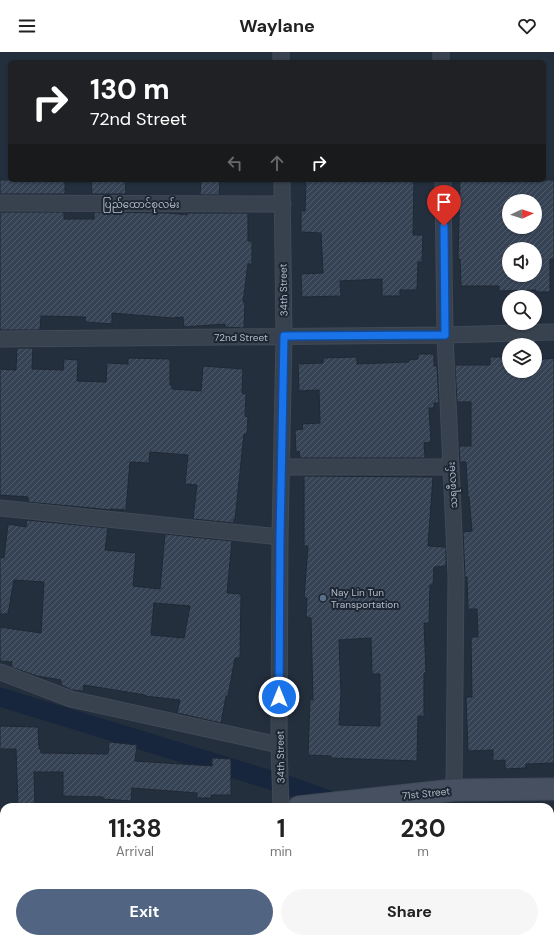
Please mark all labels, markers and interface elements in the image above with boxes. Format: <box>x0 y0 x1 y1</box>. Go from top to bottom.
text: Waylane <box>239 14 315 38</box>
icon: menu <box>16 15 38 37</box>
icon: heart <box>516 15 538 37</box>
text: 130 m <box>90 71 170 108</box>
icon: right <box>24 76 76 128</box>
text: 72nd Street <box>90 107 187 131</box>
icon: left <box>224 152 246 174</box>
icon: ahead <box>266 152 288 174</box>
icon: right <box>308 152 330 174</box>
pin <box>427 185 461 226</box>
icon: arrive <box>433 191 455 213</box>
north arrow <box>502 194 542 234</box>
map controls <box>502 194 542 378</box>
street label: ပြည်ထောင်စုလမ်း <box>103 197 179 213</box>
button: sound <box>502 242 542 282</box>
street label: 34th Street <box>277 263 290 316</box>
button: search <box>502 290 542 330</box>
street label: 72nd Street <box>214 331 268 344</box>
button: layers <box>502 338 542 378</box>
street label: သရဖီလမ်း <box>444 461 462 509</box>
place label: Nay Lin Tun Transportation <box>331 586 399 611</box>
marker: Nay Lin Tun Transportation <box>318 593 328 603</box>
position arrow <box>258 676 300 718</box>
street label: 34th Street <box>274 730 287 783</box>
street label: 71st Street <box>401 785 451 802</box>
text: 11:38 <box>108 813 162 844</box>
text: 1 <box>277 813 285 844</box>
text: 230 <box>400 813 446 844</box>
text: Arrival <box>116 843 154 860</box>
text: min <box>270 843 292 860</box>
text: m <box>417 843 429 860</box>
button: Exit <box>16 889 273 935</box>
button: Share <box>281 889 538 935</box>

